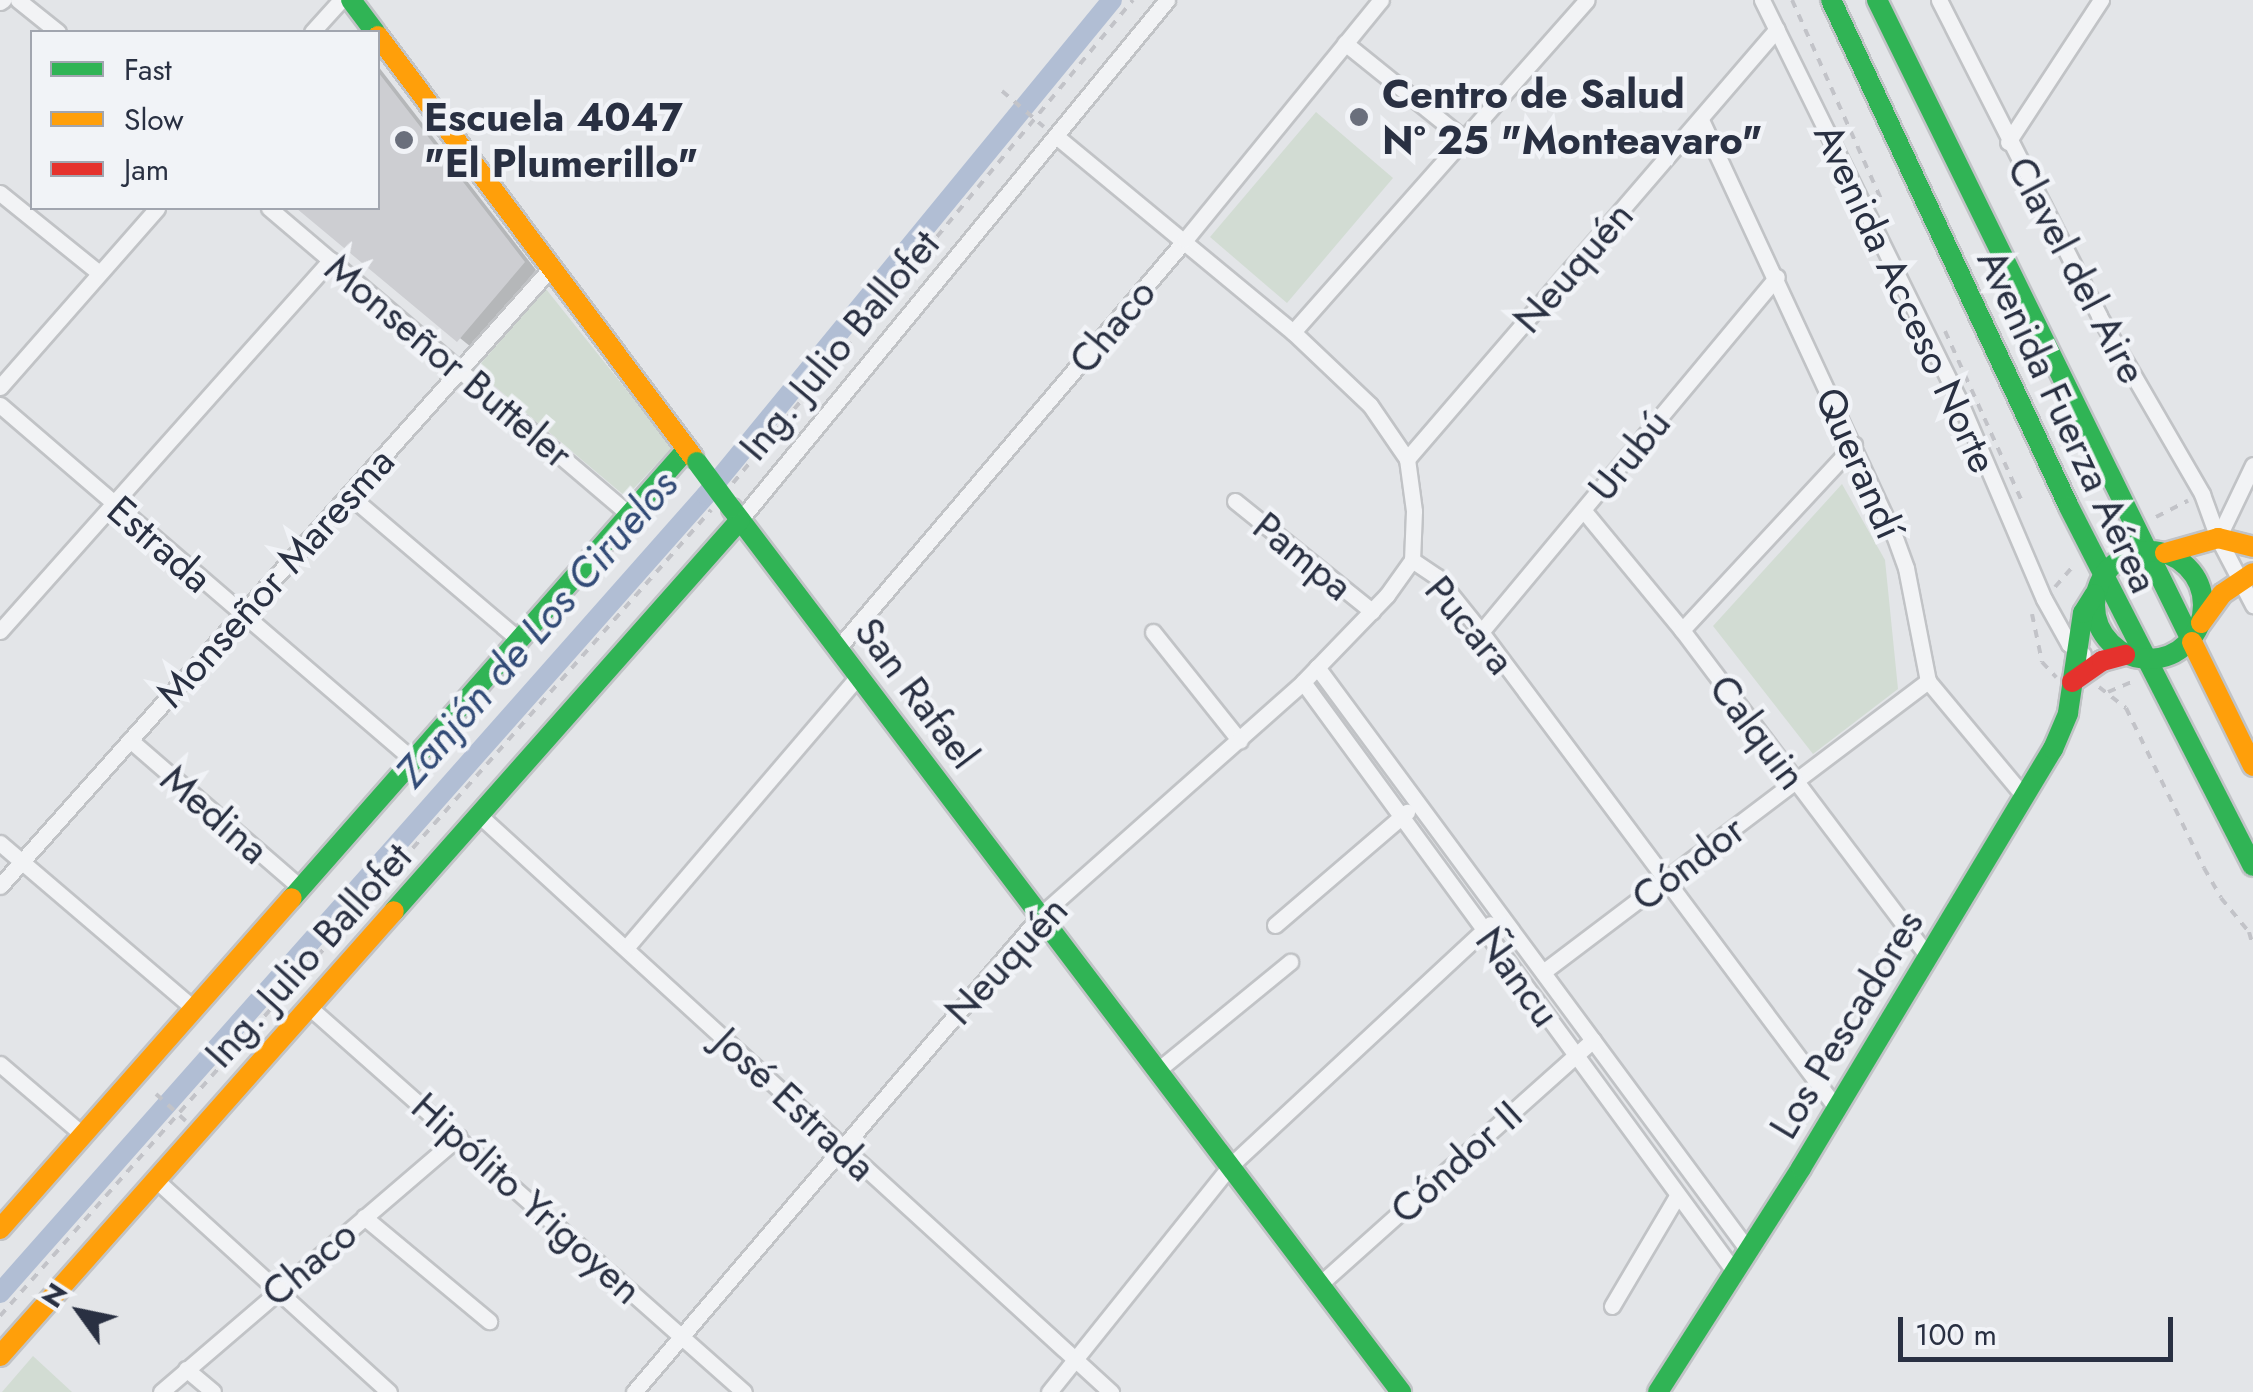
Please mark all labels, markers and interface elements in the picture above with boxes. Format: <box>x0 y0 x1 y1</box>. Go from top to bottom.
legend <box>30 30 380 210</box>
text: Fast <box>124 48 172 91</box>
place label: Centro de Salud Nº 25 "Monteavaro" <box>1382 70 1762 164</box>
place label: Escuela 4047 "El Plumerillo" <box>424 93 698 187</box>
text: Slow <box>124 98 184 141</box>
marker: Centro de Salud Nº 25 "Monteavaro" <box>1346 104 1372 130</box>
street label: Avenida Acceso Norte <box>1804 116 2008 480</box>
marker: Escuela 4047 "El Plumerillo" <box>393 129 415 151</box>
text: Jam <box>124 148 169 191</box>
street label: Clavel del Aire <box>1997 149 2157 391</box>
street label: Neuquén <box>1503 192 1643 342</box>
street label: Ing. Julio Ballofet <box>729 220 949 470</box>
street label: Avenida Fuerza Aérea <box>1967 242 2169 600</box>
street label: Monseñor Butteler <box>316 244 582 478</box>
street label: Chaco <box>1059 269 1165 383</box>
street label: Querandí <box>1805 380 1915 546</box>
street label: Urubú <box>1578 400 1680 510</box>
street label: Monseñor Maresma <box>146 437 404 717</box>
water label: Zanjón de Los Ciruelos <box>386 460 688 798</box>
street label: Estrada <box>98 486 222 602</box>
street label: Pampa <box>1244 502 1362 610</box>
street label: Pucara <box>1415 566 1525 684</box>
street label: San Rafael <box>845 608 989 778</box>
street label: Calquin <box>1699 665 1817 799</box>
street label: Medina <box>152 754 278 874</box>
street label: Cóndor <box>1622 805 1754 921</box>
street label: Ing. Julio Ballofet <box>195 833 421 1077</box>
street label: Neuquén <box>935 886 1077 1034</box>
street label: Los Pescadores <box>1759 901 1933 1147</box>
street label: Ñancu <box>1466 918 1570 1036</box>
street label: José Estrada <box>704 1017 886 1191</box>
street label: Hipólito Yrigoyen <box>402 1082 652 1314</box>
street label: Cóndor II <box>1380 1091 1532 1233</box>
street label: Chaco <box>252 1210 366 1316</box>
north arrow <box>30 1262 130 1362</box>
text: N <box>31 1275 78 1316</box>
scale bar <box>1903 1297 2178 1359</box>
text: 100 m <box>1915 1313 1997 1356</box>

